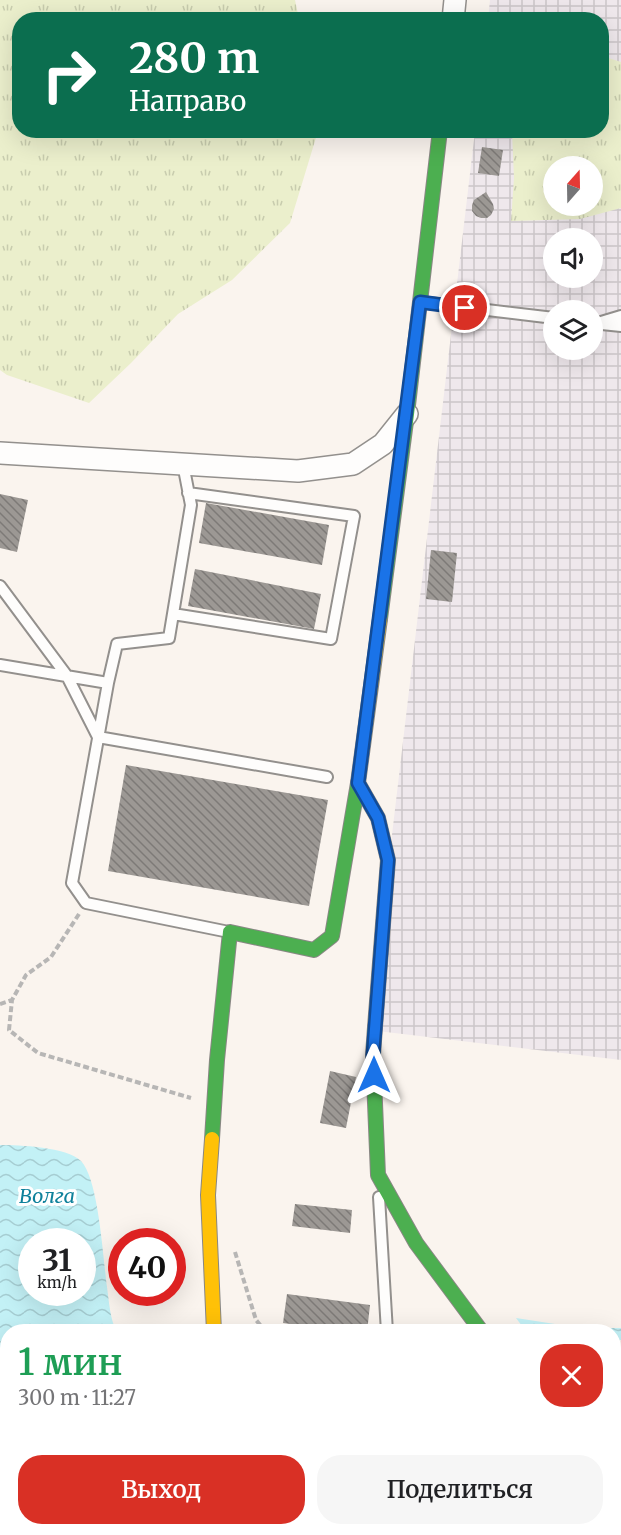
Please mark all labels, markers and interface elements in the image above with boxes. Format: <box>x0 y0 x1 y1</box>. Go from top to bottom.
text: 280 m <box>129 32 259 84</box>
icon: right <box>30 36 108 114</box>
text: Направо <box>129 84 246 118</box>
north arrow <box>543 156 603 216</box>
map controls <box>543 156 603 360</box>
button: sound <box>543 228 603 288</box>
pin <box>439 282 490 333</box>
icon: arrive <box>448 291 481 324</box>
button: layers <box>543 300 603 360</box>
position arrow <box>342 1043 406 1107</box>
water label: Волга <box>19 1183 75 1208</box>
speed limit sign: 40 <box>108 1228 186 1306</box>
text: 31 <box>42 1241 72 1279</box>
text: km/h <box>37 1273 77 1292</box>
text: 1 мин <box>18 1340 122 1385</box>
button: close <box>540 1344 603 1407</box>
text: 300 m · 11:27 <box>18 1385 136 1410</box>
button: Выход <box>18 1455 305 1524</box>
button: Поделиться <box>317 1455 603 1524</box>

